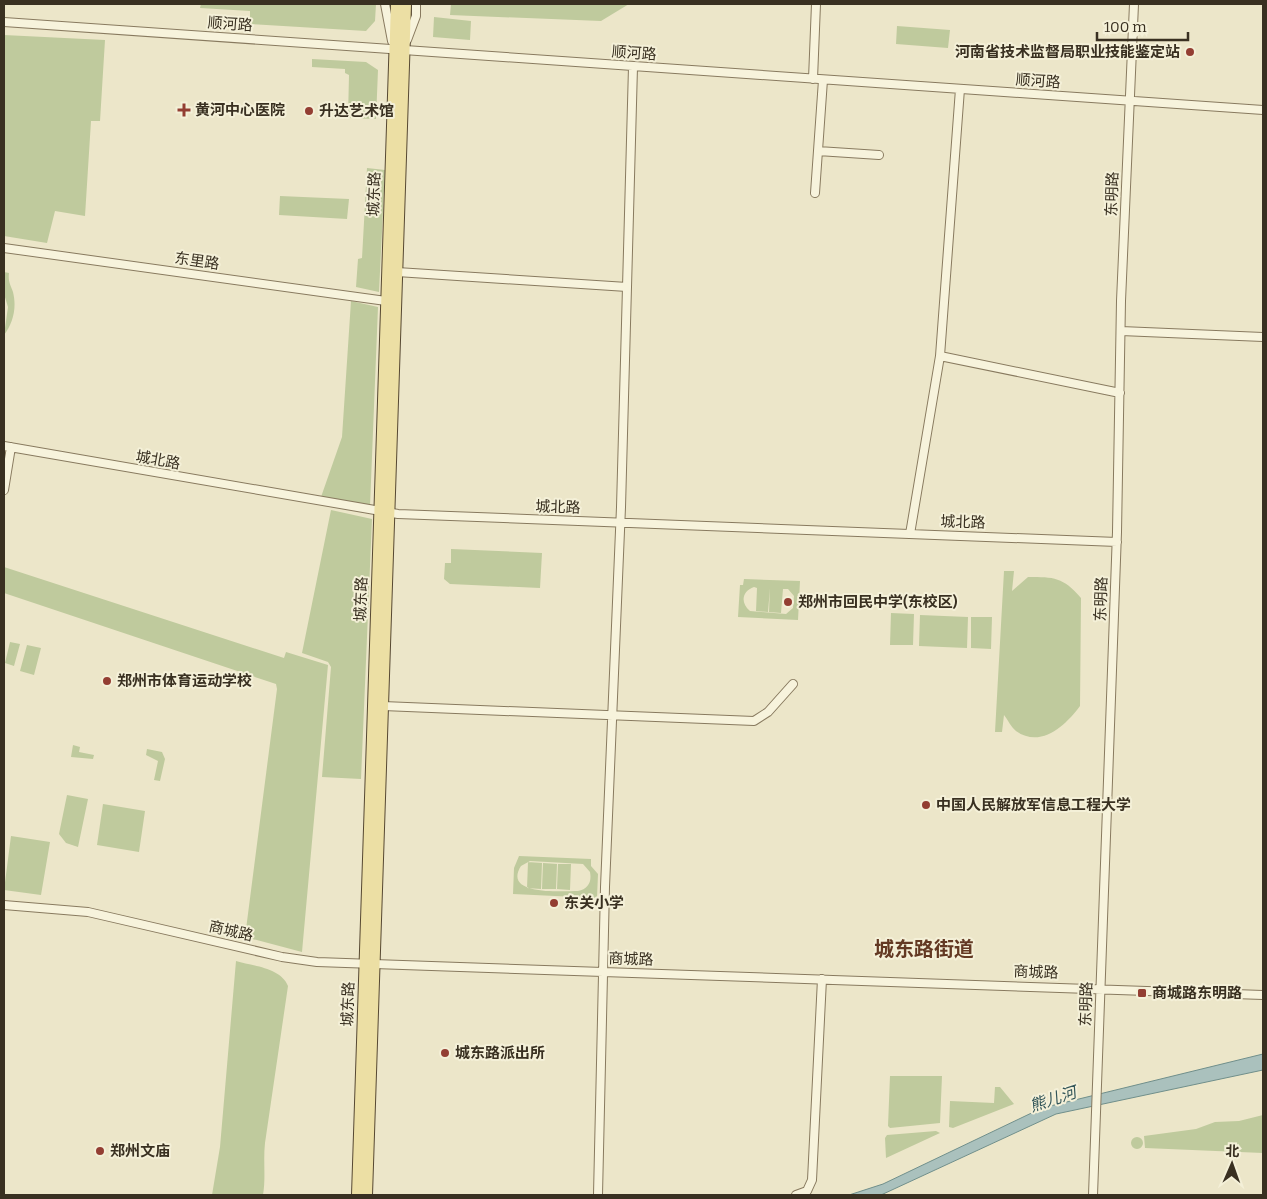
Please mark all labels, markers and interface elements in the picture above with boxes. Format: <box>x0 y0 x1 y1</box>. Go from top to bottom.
scale bar <box>1097 10 1188 42</box>
street label: 顺河路 <box>207 13 253 35</box>
text: 100 m <box>1104 18 1147 36</box>
street label: 顺河路 <box>611 42 657 64</box>
place label: 河南省技术监督局职业技能鉴定站 <box>955 43 1180 61</box>
marker: 河南省技术监督局职业技能鉴定站 <box>1184 46 1196 58</box>
street label: 顺河路 <box>1015 70 1061 92</box>
place label: 黄河中心医院 <box>195 101 285 119</box>
place label: 升达艺术馆 <box>319 102 394 120</box>
marker: 黄河中心医院 <box>177 103 191 117</box>
marker: 升达艺术馆 <box>303 105 315 117</box>
street label: 城东路 <box>364 171 384 217</box>
street label: 东明路 <box>1102 171 1122 217</box>
street label: 东里路 <box>173 249 221 273</box>
street label: 城北路 <box>134 447 182 473</box>
street label: 城北路 <box>535 497 581 517</box>
street label: 城北路 <box>940 512 986 532</box>
street label: 城东路 <box>351 576 371 622</box>
street label: 东明路 <box>1091 576 1111 622</box>
place label: 郑州市回民中学(东校区) <box>798 593 958 611</box>
marker: 郑州市回民中学(东校区) <box>782 596 794 608</box>
place label: 郑州市体育运动学校 <box>117 672 252 690</box>
marker: 郑州市体育运动学校 <box>101 675 113 687</box>
place label: 中国人民解放军信息工程大学 <box>936 796 1131 814</box>
marker: 中国人民解放军信息工程大学 <box>920 799 932 811</box>
place label: 东关小学 <box>564 894 624 912</box>
marker: 东关小学 <box>548 897 560 909</box>
street label: 商城路 <box>207 917 255 945</box>
district label: 城东路街道 <box>874 937 974 961</box>
street label: 商城路 <box>608 949 654 969</box>
street label: 商城路 <box>1013 962 1059 982</box>
street label: 城东路 <box>338 981 358 1027</box>
street label: 东明路 <box>1076 981 1096 1027</box>
place label: 商城路东明路 <box>1152 984 1242 1002</box>
marker: 商城路东明路 <box>1136 987 1148 999</box>
place label: 城东路派出所 <box>455 1044 545 1062</box>
marker: 城东路派出所 <box>439 1047 451 1059</box>
water label: 熊儿河 <box>1027 1082 1082 1115</box>
north arrow <box>1207 1139 1257 1189</box>
place label: 郑州文庙 <box>110 1142 170 1160</box>
text: 北 <box>1225 1143 1240 1160</box>
marker: 郑州文庙 <box>94 1145 106 1157</box>

